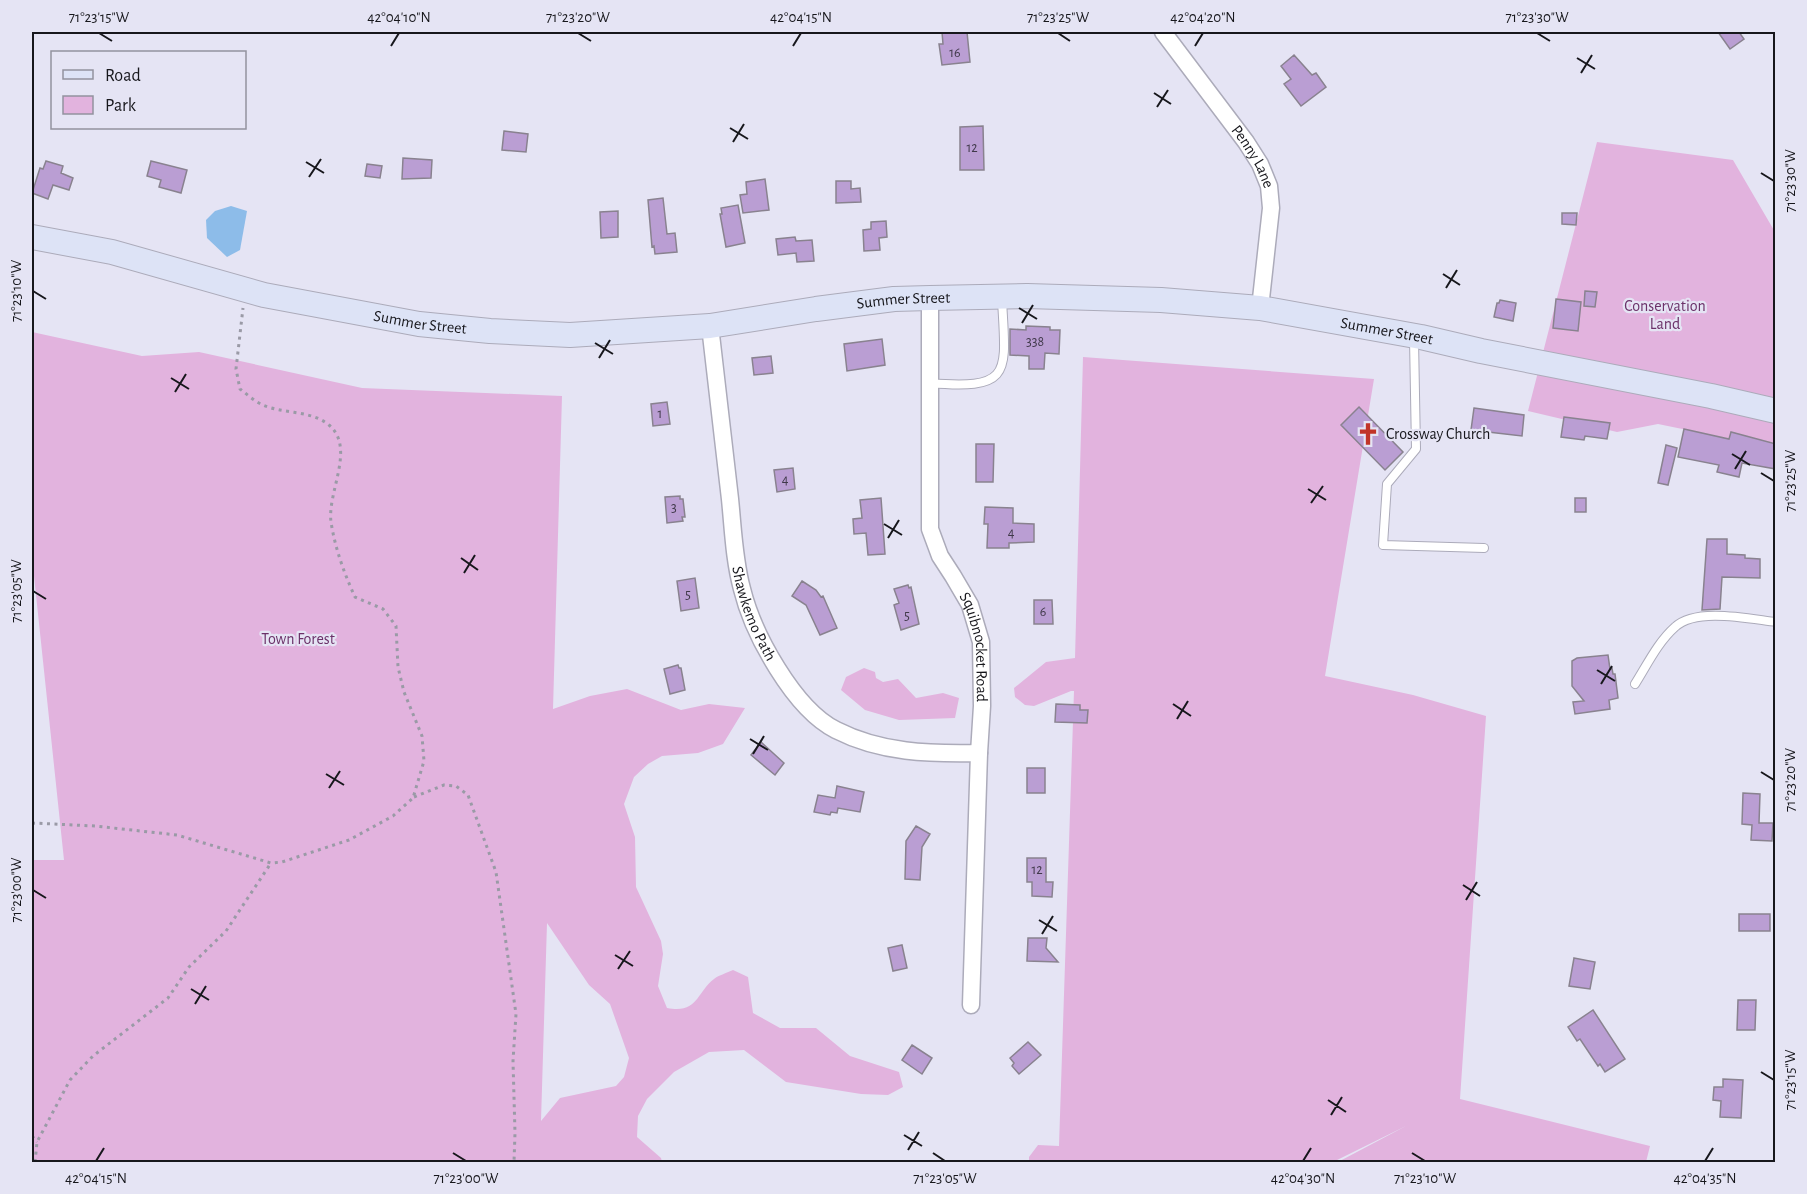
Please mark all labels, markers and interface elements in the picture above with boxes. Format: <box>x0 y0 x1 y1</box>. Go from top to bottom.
text: 71°23'15"W <box>69 10 130 25</box>
text: 42°04'10"N <box>367 10 431 25</box>
text: 71°23'20"W <box>546 10 611 25</box>
text: 42°04'15"N <box>770 10 832 25</box>
text: 71°23'25"W <box>1027 10 1090 25</box>
text: 42°04'20"N <box>1170 10 1236 25</box>
text: 71°23'30"W <box>1505 10 1569 25</box>
house number: 16 <box>949 46 961 60</box>
legend <box>51 51 246 129</box>
text: Road <box>105 67 141 85</box>
text: Park <box>105 97 137 115</box>
street label: Penny Lane <box>1228 122 1277 190</box>
house number: 12 <box>966 141 978 155</box>
text: 71°23'30"W <box>1783 149 1798 213</box>
text: 71°23'10"W <box>9 259 24 322</box>
street label: Summer Street <box>856 290 950 312</box>
park label: Conservation Land <box>1624 298 1706 332</box>
street label: Summer Street <box>372 308 467 337</box>
street label: Summer Street <box>1339 315 1435 348</box>
house number: 338 <box>1026 335 1044 349</box>
house number: 1 <box>658 407 662 421</box>
church icon: Crossway Church <box>1355 421 1381 447</box>
place label: Crossway Church <box>1386 426 1490 443</box>
text: 71°23'25"W <box>1783 449 1798 512</box>
house number: 4 <box>782 473 789 487</box>
house number: 3 <box>671 501 677 515</box>
house number: 4 <box>1008 526 1015 540</box>
text: 71°23'05"W <box>9 559 24 623</box>
street label: Shawkemo Path <box>729 565 779 664</box>
house number: 5 <box>685 588 691 602</box>
street label: Squibnocket Road <box>956 590 990 702</box>
house number: 6 <box>1040 605 1046 619</box>
house number: 5 <box>904 609 910 623</box>
park label: Town Forest <box>261 631 335 647</box>
text: 71°23'20"W <box>1783 747 1798 812</box>
text: 71°23'00"W <box>9 857 24 922</box>
house number: 12 <box>1031 863 1043 877</box>
text: 71°23'15"W <box>1783 1049 1798 1110</box>
text: 42°04'15"N <box>65 1171 127 1186</box>
text: 71°23'00"W <box>434 1171 499 1186</box>
text: 71°23'05"W <box>913 1171 977 1186</box>
text: 42°04'30"N <box>1271 1171 1335 1186</box>
text: 71°23'10"W <box>1394 1171 1457 1186</box>
text: 42°04'35"N <box>1674 1171 1736 1186</box>

